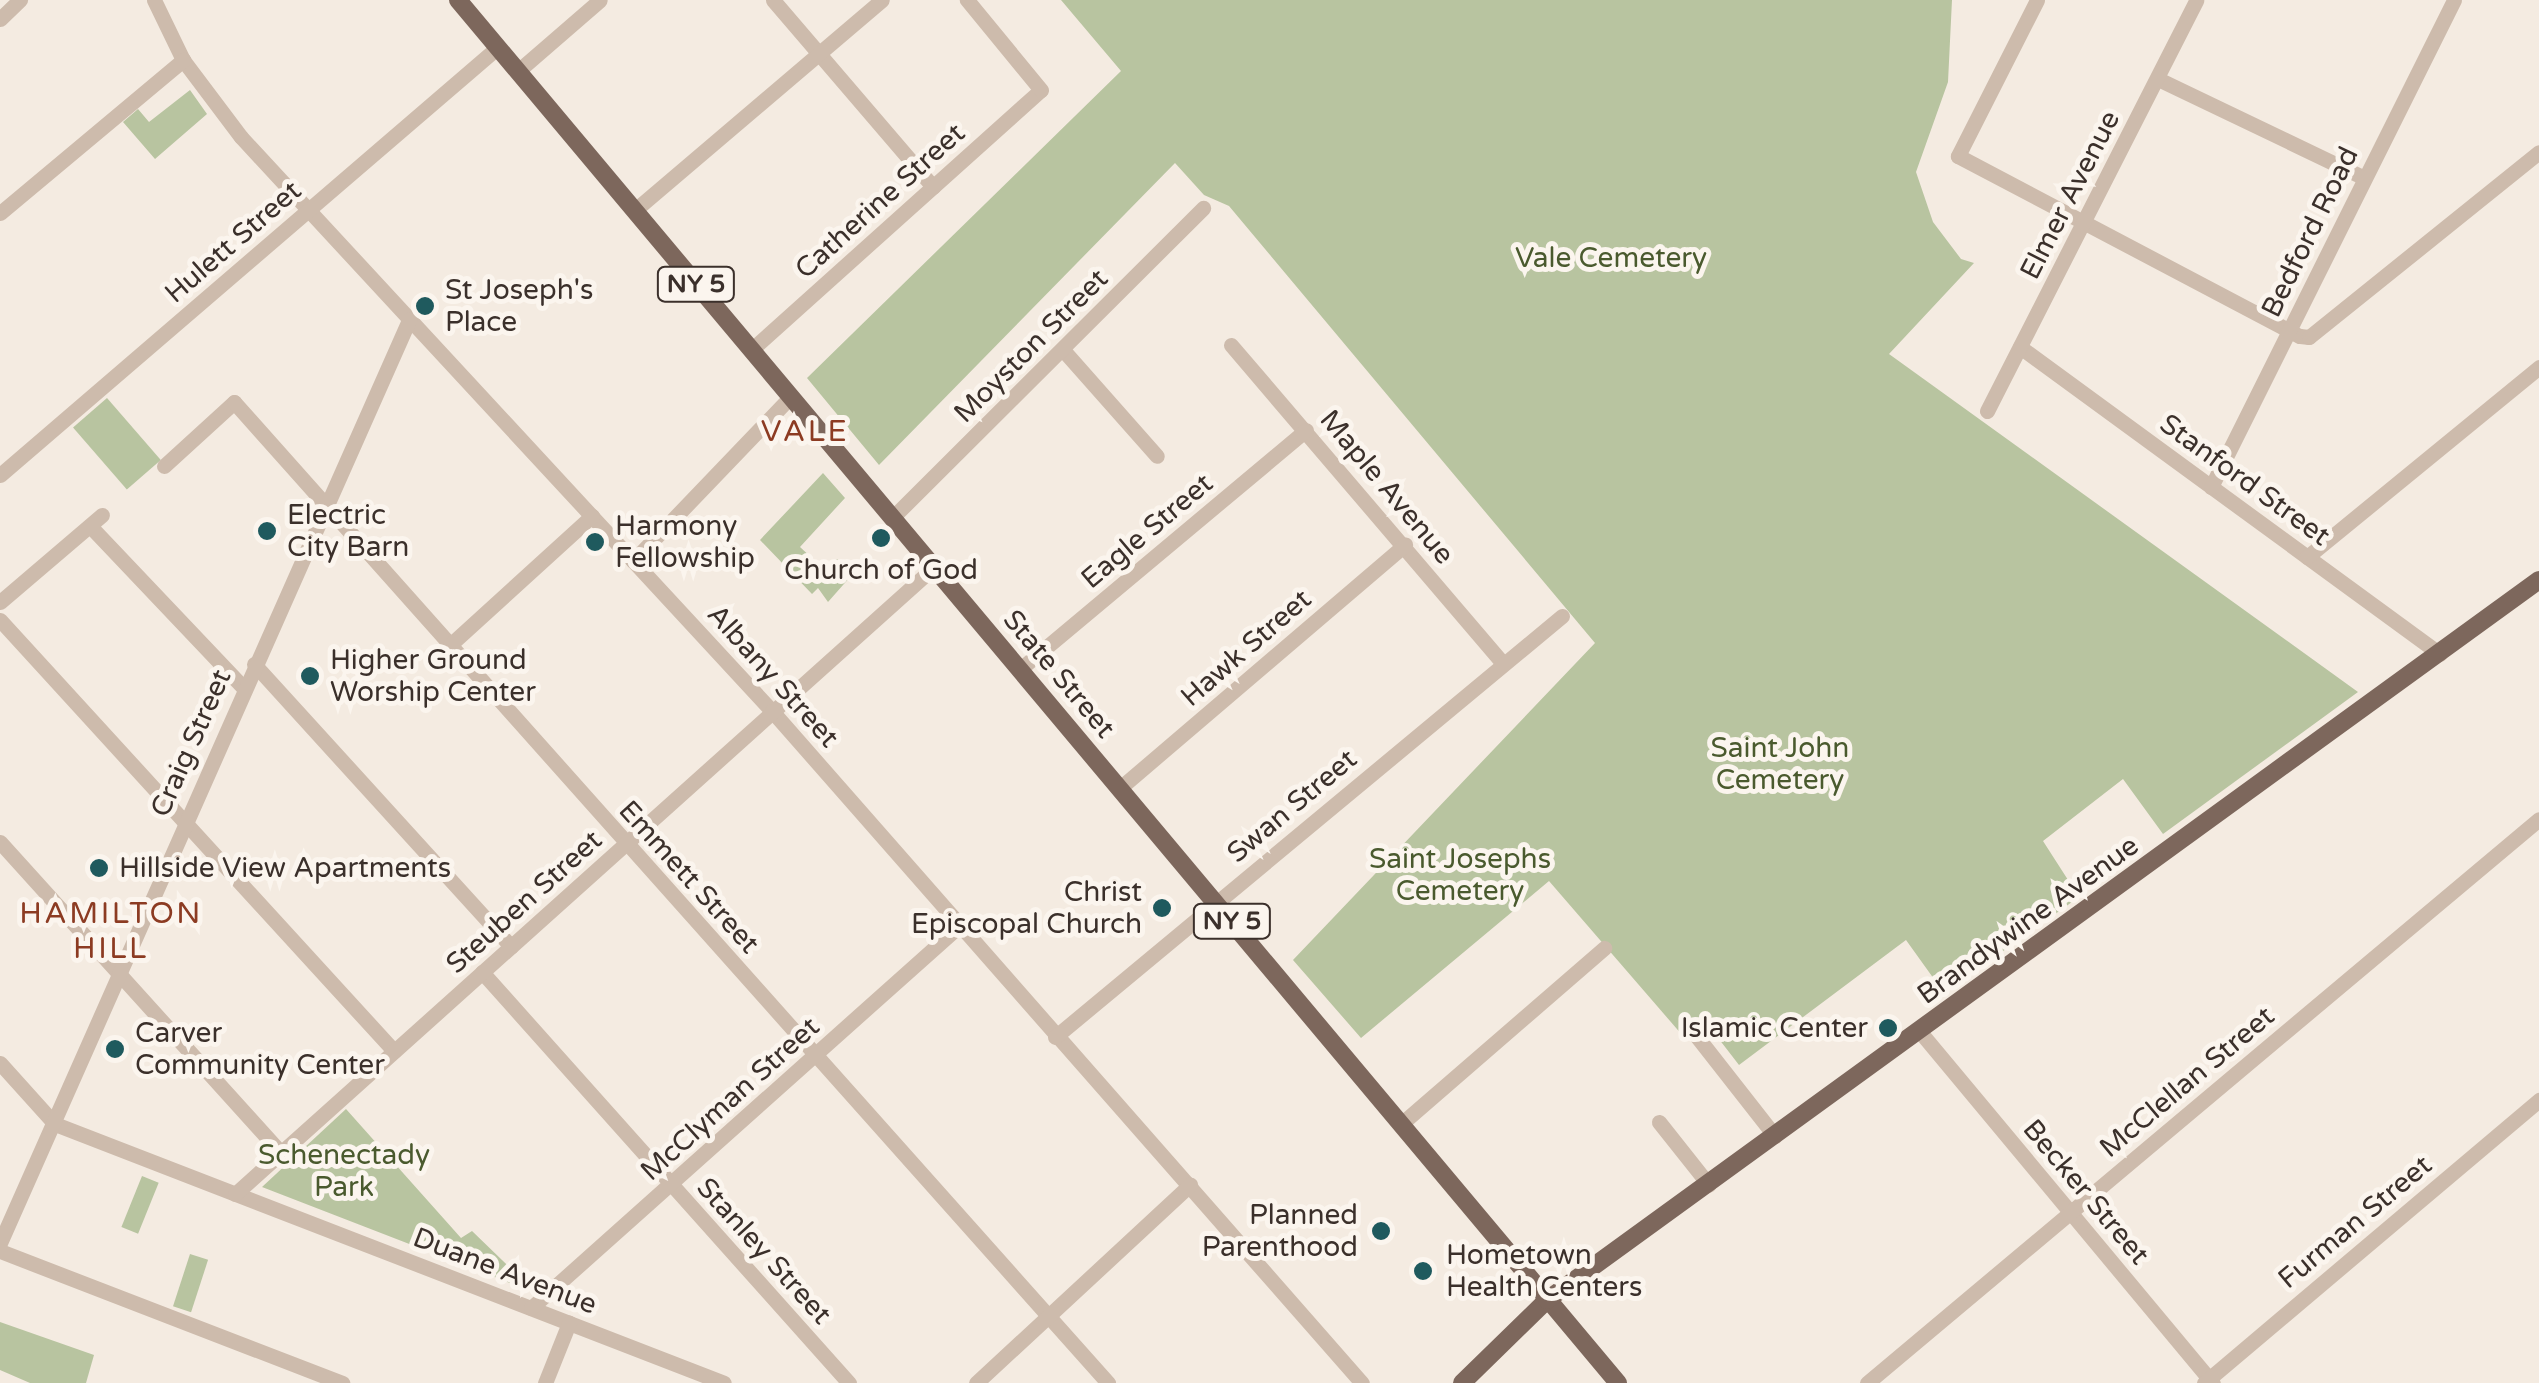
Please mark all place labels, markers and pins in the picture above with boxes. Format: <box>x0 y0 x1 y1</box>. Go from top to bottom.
place label: St Joseph's Place <box>445 273 593 339</box>
marker: St Joseph's Place <box>414 295 436 317</box>
place label: Electric City Barn <box>287 498 409 564</box>
place label: Harmony Fellowship <box>615 509 755 575</box>
marker: Electric City Barn <box>256 520 278 542</box>
marker: Church of God <box>870 527 892 549</box>
marker: Harmony Fellowship <box>584 531 606 553</box>
place label: Church of God <box>784 553 978 587</box>
place label: Higher Ground Worship Center <box>330 643 536 709</box>
marker: Higher Ground Worship Center <box>299 665 321 687</box>
place label: Hillside View Apartments <box>119 851 451 885</box>
marker: Hillside View Apartments <box>88 857 110 879</box>
place label: Christ Episcopal Church <box>911 875 1142 941</box>
marker: Christ Episcopal Church <box>1151 897 1173 919</box>
place label: Islamic Center <box>1681 1011 1868 1045</box>
place label: Carver Community Center <box>135 1016 385 1082</box>
marker: Islamic Center <box>1877 1017 1899 1039</box>
marker: Carver Community Center <box>104 1038 126 1060</box>
place label: Planned Parenthood <box>1202 1198 1358 1264</box>
marker: Planned Parenthood <box>1368 1218 1394 1244</box>
place label: Hometown Health Centers <box>1446 1238 1642 1304</box>
marker: Hometown Health Centers <box>1410 1258 1436 1284</box>

